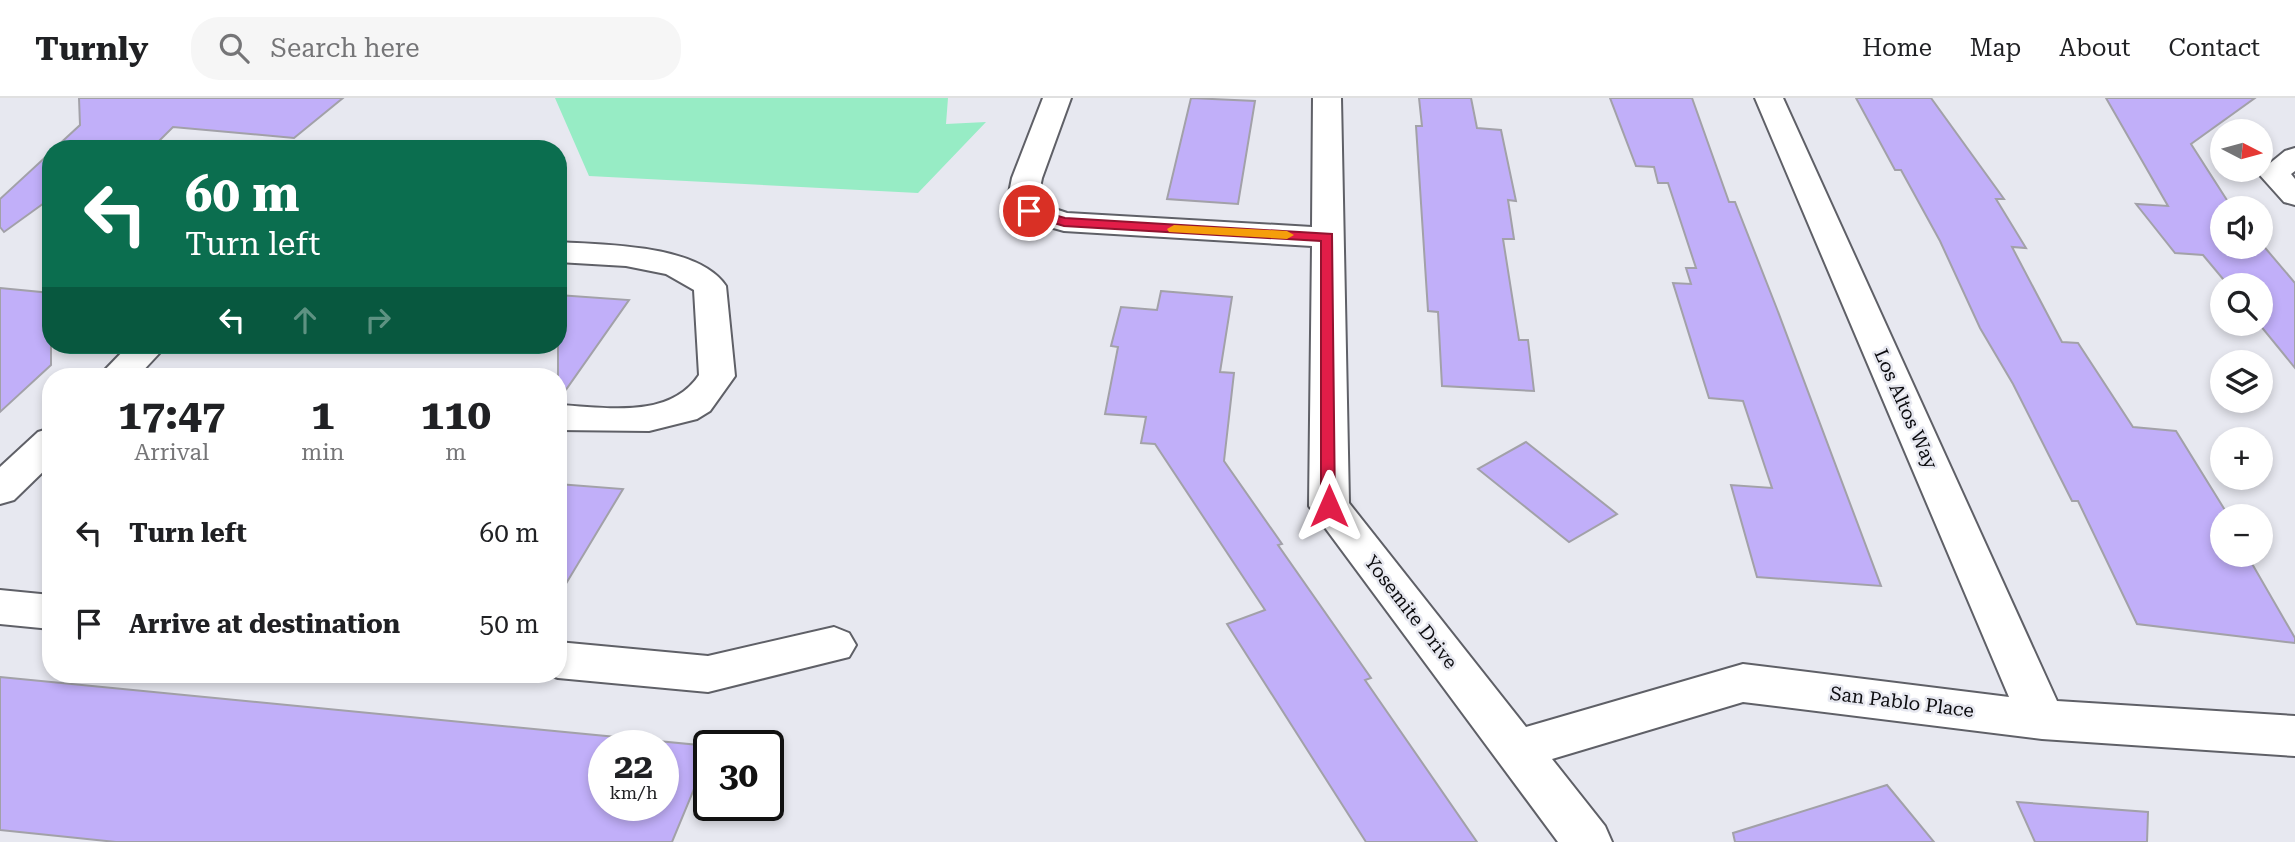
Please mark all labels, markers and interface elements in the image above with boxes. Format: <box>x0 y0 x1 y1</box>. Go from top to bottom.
search box <box>191 17 681 80</box>
text: Turnly <box>35 29 149 68</box>
icon: search <box>215 29 253 67</box>
text: Search here <box>271 33 419 63</box>
text: Home <box>1862 34 1932 62</box>
text: Map <box>1970 34 2021 62</box>
text: About <box>2059 34 2130 62</box>
text: Contact <box>2168 34 2260 62</box>
north arrow <box>2210 119 2273 182</box>
map controls <box>2210 119 2273 567</box>
text: 60 m <box>185 166 300 223</box>
icon: left <box>70 168 161 259</box>
pin <box>999 181 1059 241</box>
icon: arrive <box>1010 192 1048 230</box>
button: sound <box>2210 196 2273 259</box>
text: Turn left <box>185 225 320 263</box>
button: search <box>2210 273 2273 336</box>
icon: left <box>213 301 251 339</box>
icon: ahead <box>286 301 324 339</box>
icon: right <box>359 301 397 339</box>
street label: Los Altos Way <box>1869 346 1943 473</box>
button: layers <box>2210 350 2273 413</box>
text: 17:47 <box>118 390 225 439</box>
text: 1 <box>311 390 335 439</box>
text: 110 <box>420 390 491 439</box>
button: + <box>2210 427 2273 490</box>
text: Arrival <box>134 439 209 466</box>
text: min <box>301 439 344 466</box>
text: m <box>445 439 466 466</box>
position arrow <box>1292 469 1366 543</box>
button: − <box>2210 504 2273 567</box>
icon: left <box>70 514 108 552</box>
text: Turn left <box>129 518 247 548</box>
text: 60 m <box>480 518 539 548</box>
street label: Yosemite Drive <box>1360 551 1462 673</box>
icon: arrive <box>70 605 108 643</box>
text: Arrive at destination <box>129 609 400 639</box>
text: 50 m <box>480 609 539 639</box>
street label: San Pablo Place <box>1829 682 1975 722</box>
speed limit sign: 30 <box>693 730 784 821</box>
text: 22 <box>614 746 653 787</box>
text: km/h <box>609 782 658 803</box>

